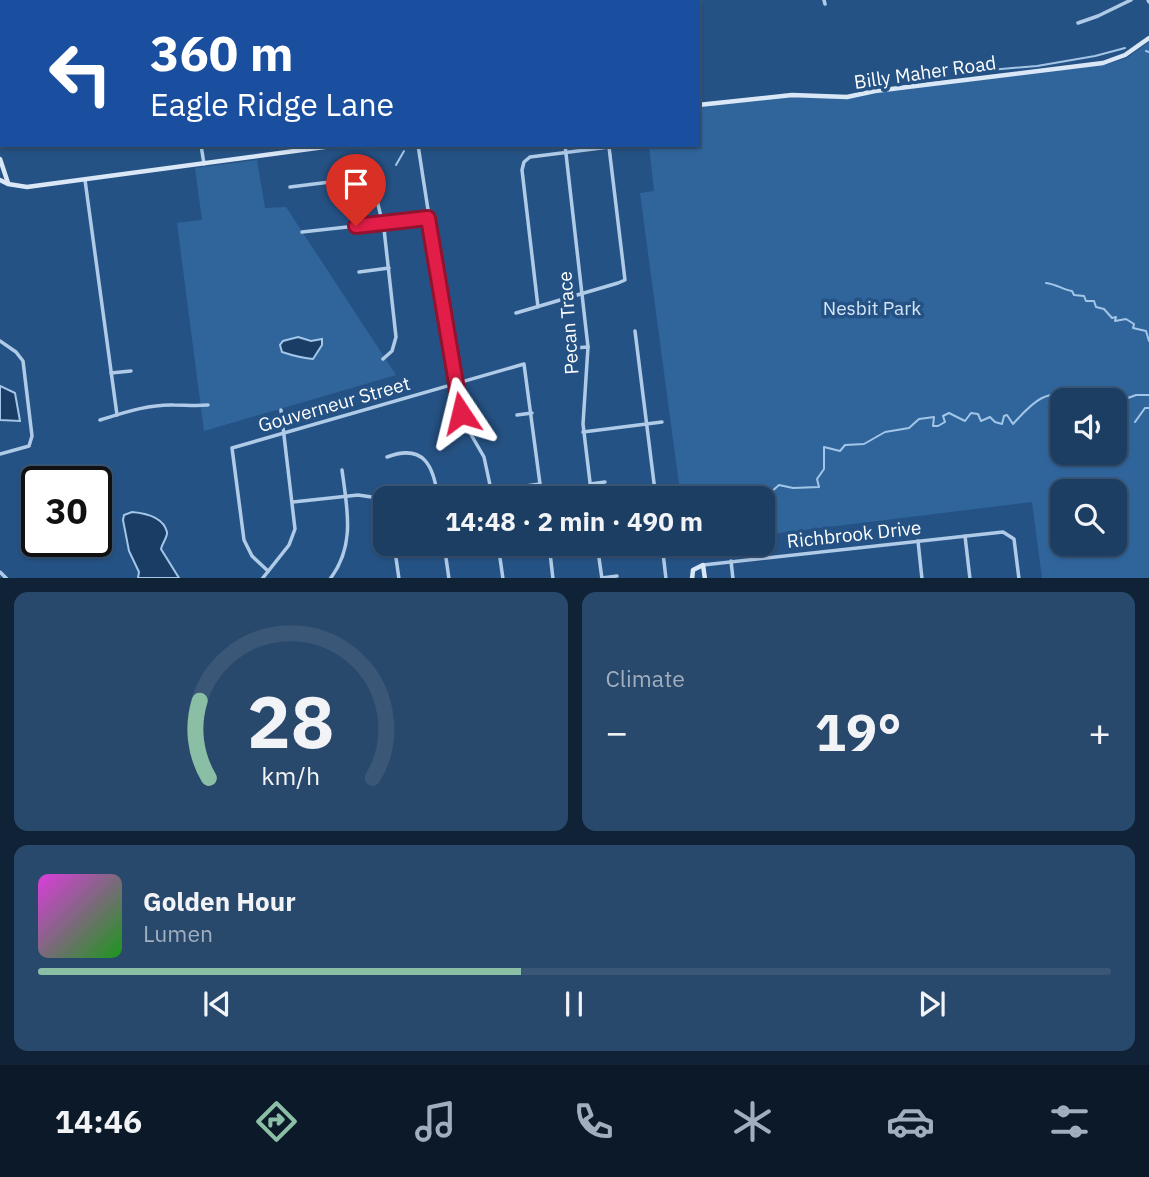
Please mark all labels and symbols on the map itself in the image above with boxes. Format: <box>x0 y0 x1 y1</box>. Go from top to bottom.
street label: Billy Maher Road <box>852 50 998 94</box>
pin <box>326 154 386 226</box>
street label: Pecan Trace <box>552 271 584 375</box>
park label: Nesbit Park <box>823 296 921 320</box>
street label: Gouverneur Street <box>255 371 413 437</box>
position arrow <box>424 376 498 450</box>
speed limit sign: 30 <box>21 466 112 557</box>
street label: Richbrook Drive <box>786 515 922 553</box>

